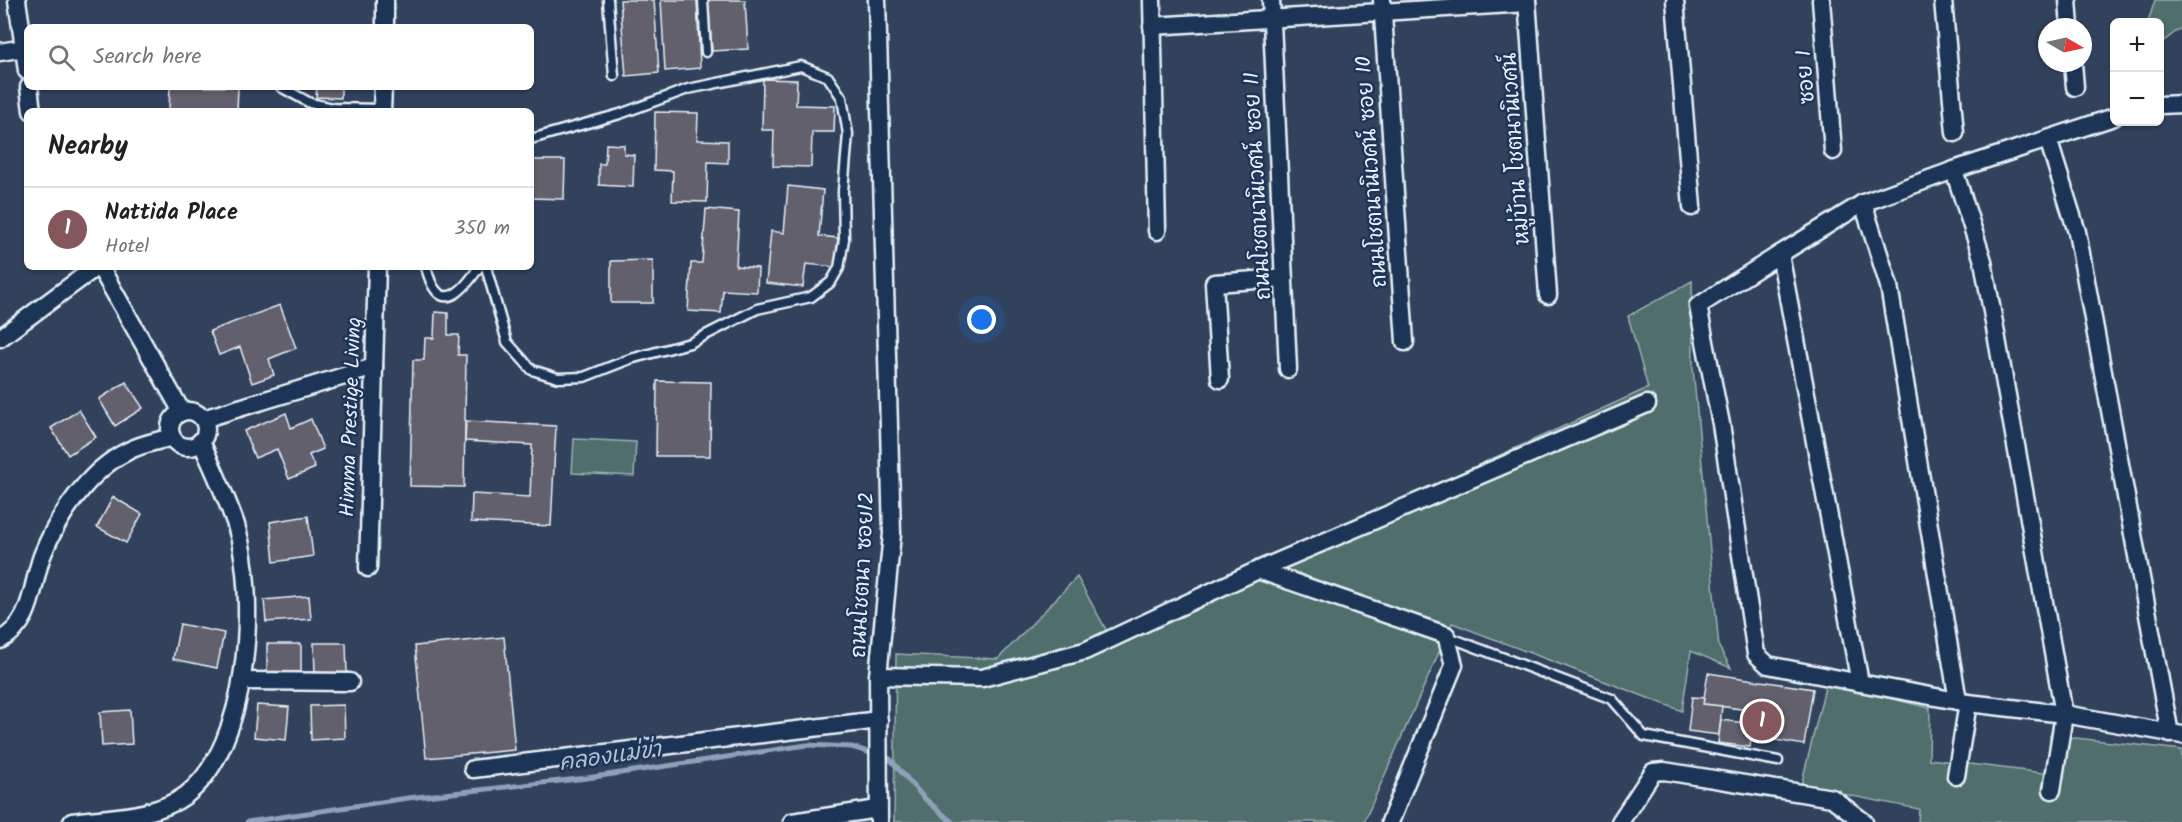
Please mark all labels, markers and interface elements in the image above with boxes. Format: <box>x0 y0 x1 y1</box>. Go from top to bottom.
north arrow <box>2038 18 2092 72</box>
map controls <box>2110 18 2164 126</box>
button: + <box>2110 18 2164 72</box>
search box <box>24 24 534 90</box>
text: Search here <box>93 40 201 75</box>
icon: search <box>45 41 78 74</box>
street label: ซอย 1 <box>1788 49 1825 105</box>
street label: หมู่บ้าน โชตนานิเวศน์ <box>1493 52 1540 246</box>
street label: ถนนโชตนานิเวศน์ ซอย 10 <box>1348 55 1397 289</box>
street label: ถนนโชตนานิเวศน์ ซอย 11 <box>1236 71 1281 301</box>
button: − <box>2110 72 2164 126</box>
text: Nearby <box>48 126 128 168</box>
text: Nattida Place <box>105 196 238 231</box>
text: 1 <box>64 213 71 245</box>
text: 350 m <box>454 213 510 245</box>
text: Hotel <box>105 231 149 263</box>
your location <box>967 305 996 334</box>
street label: Himma Prestige Living <box>332 317 371 518</box>
street label: ถนนโชตนา ซอย12 <box>843 491 884 659</box>
pin: 1 <box>1742 698 1782 744</box>
water label: คลองแม่ข่า <box>557 733 665 782</box>

